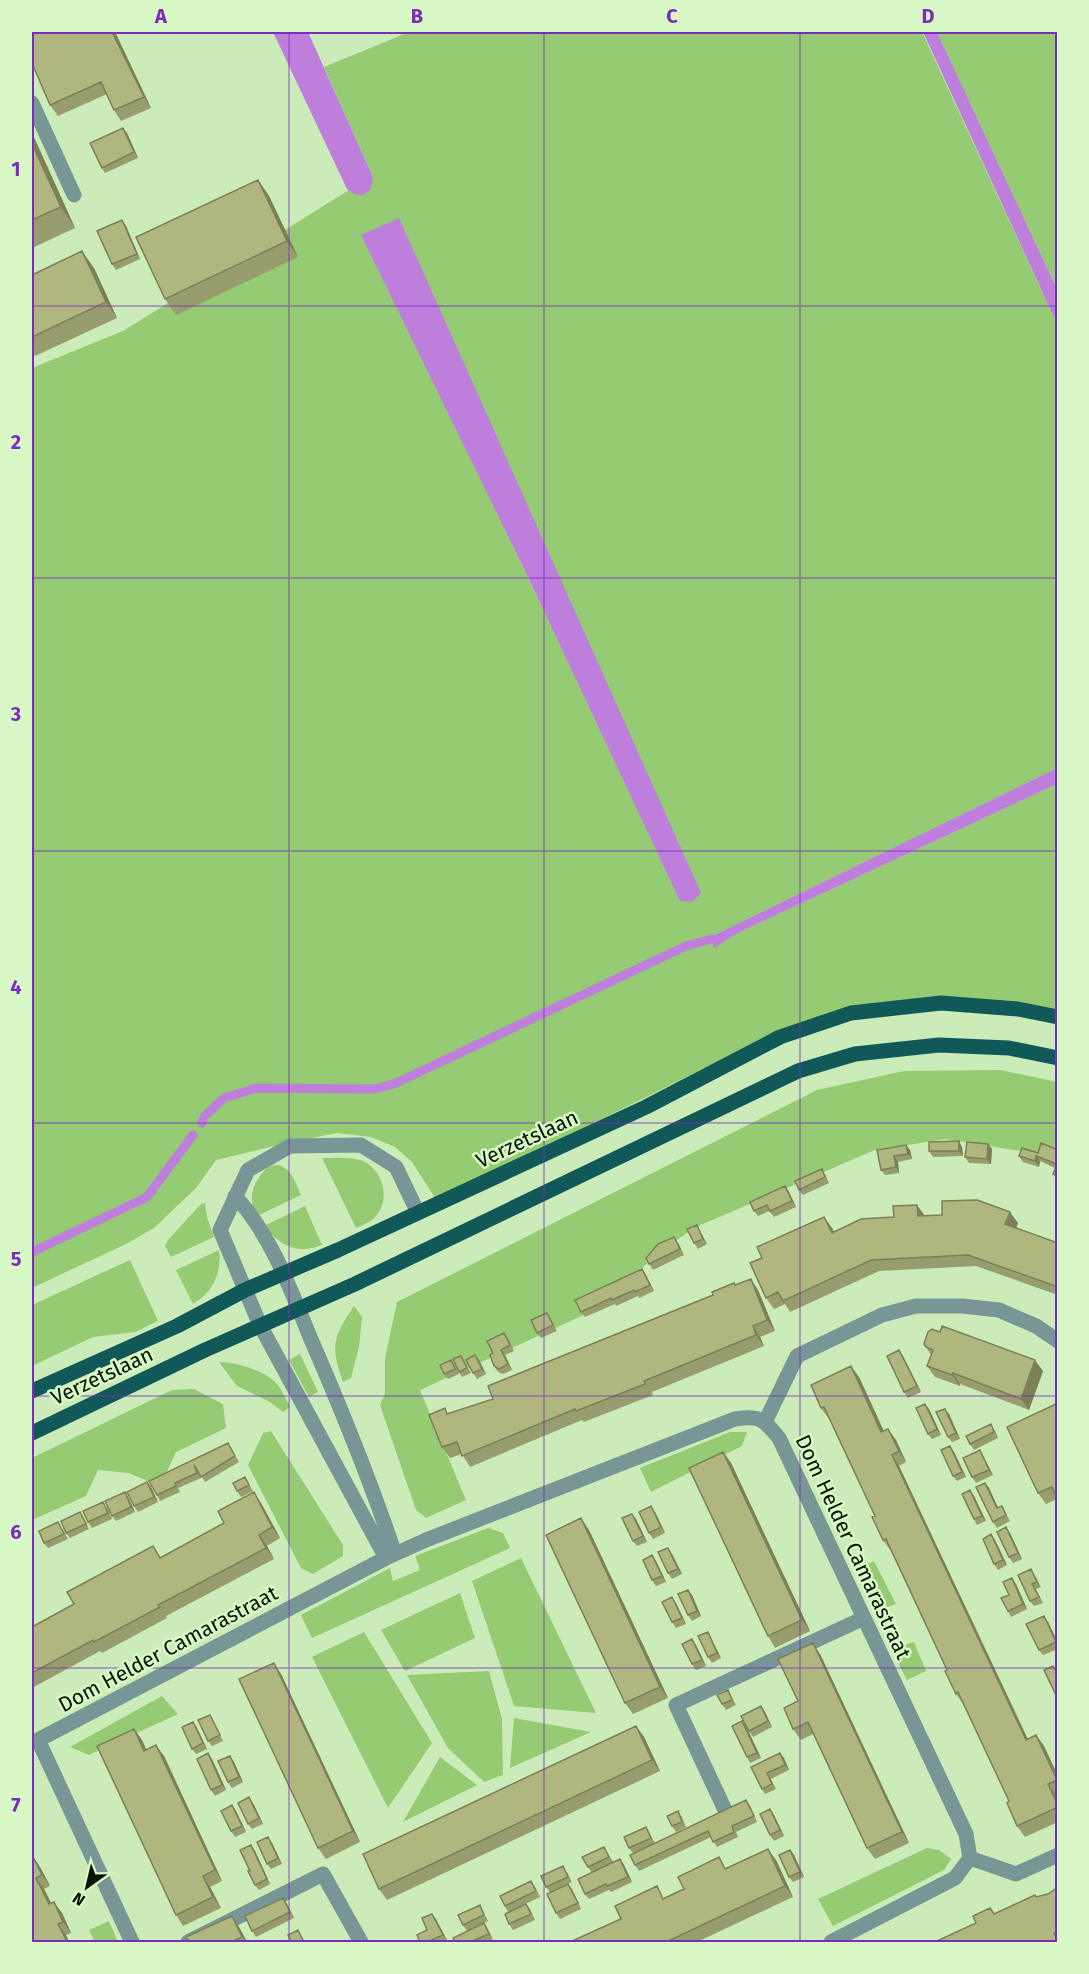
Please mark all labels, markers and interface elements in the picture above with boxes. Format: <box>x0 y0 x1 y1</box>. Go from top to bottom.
text: A <box>154 4 168 28</box>
text: B <box>411 4 423 28</box>
text: C <box>666 4 678 28</box>
text: D <box>921 4 935 28</box>
text: 1 <box>11 157 21 181</box>
text: 2 <box>11 430 21 454</box>
text: 3 <box>10 702 21 726</box>
text: 4 <box>10 975 22 999</box>
street label: Verzetslaan <box>472 1104 582 1174</box>
text: 5 <box>11 1247 22 1271</box>
street label: Verzetslaan <box>47 1341 157 1411</box>
street label: Dom Helder Camarastraat <box>789 1431 917 1664</box>
text: 6 <box>10 1520 22 1544</box>
street label: Dom Helder Camarastraat <box>54 1580 283 1718</box>
text: 7 <box>11 1793 21 1817</box>
north arrow <box>57 1857 117 1917</box>
text: N <box>69 1888 89 1910</box>

